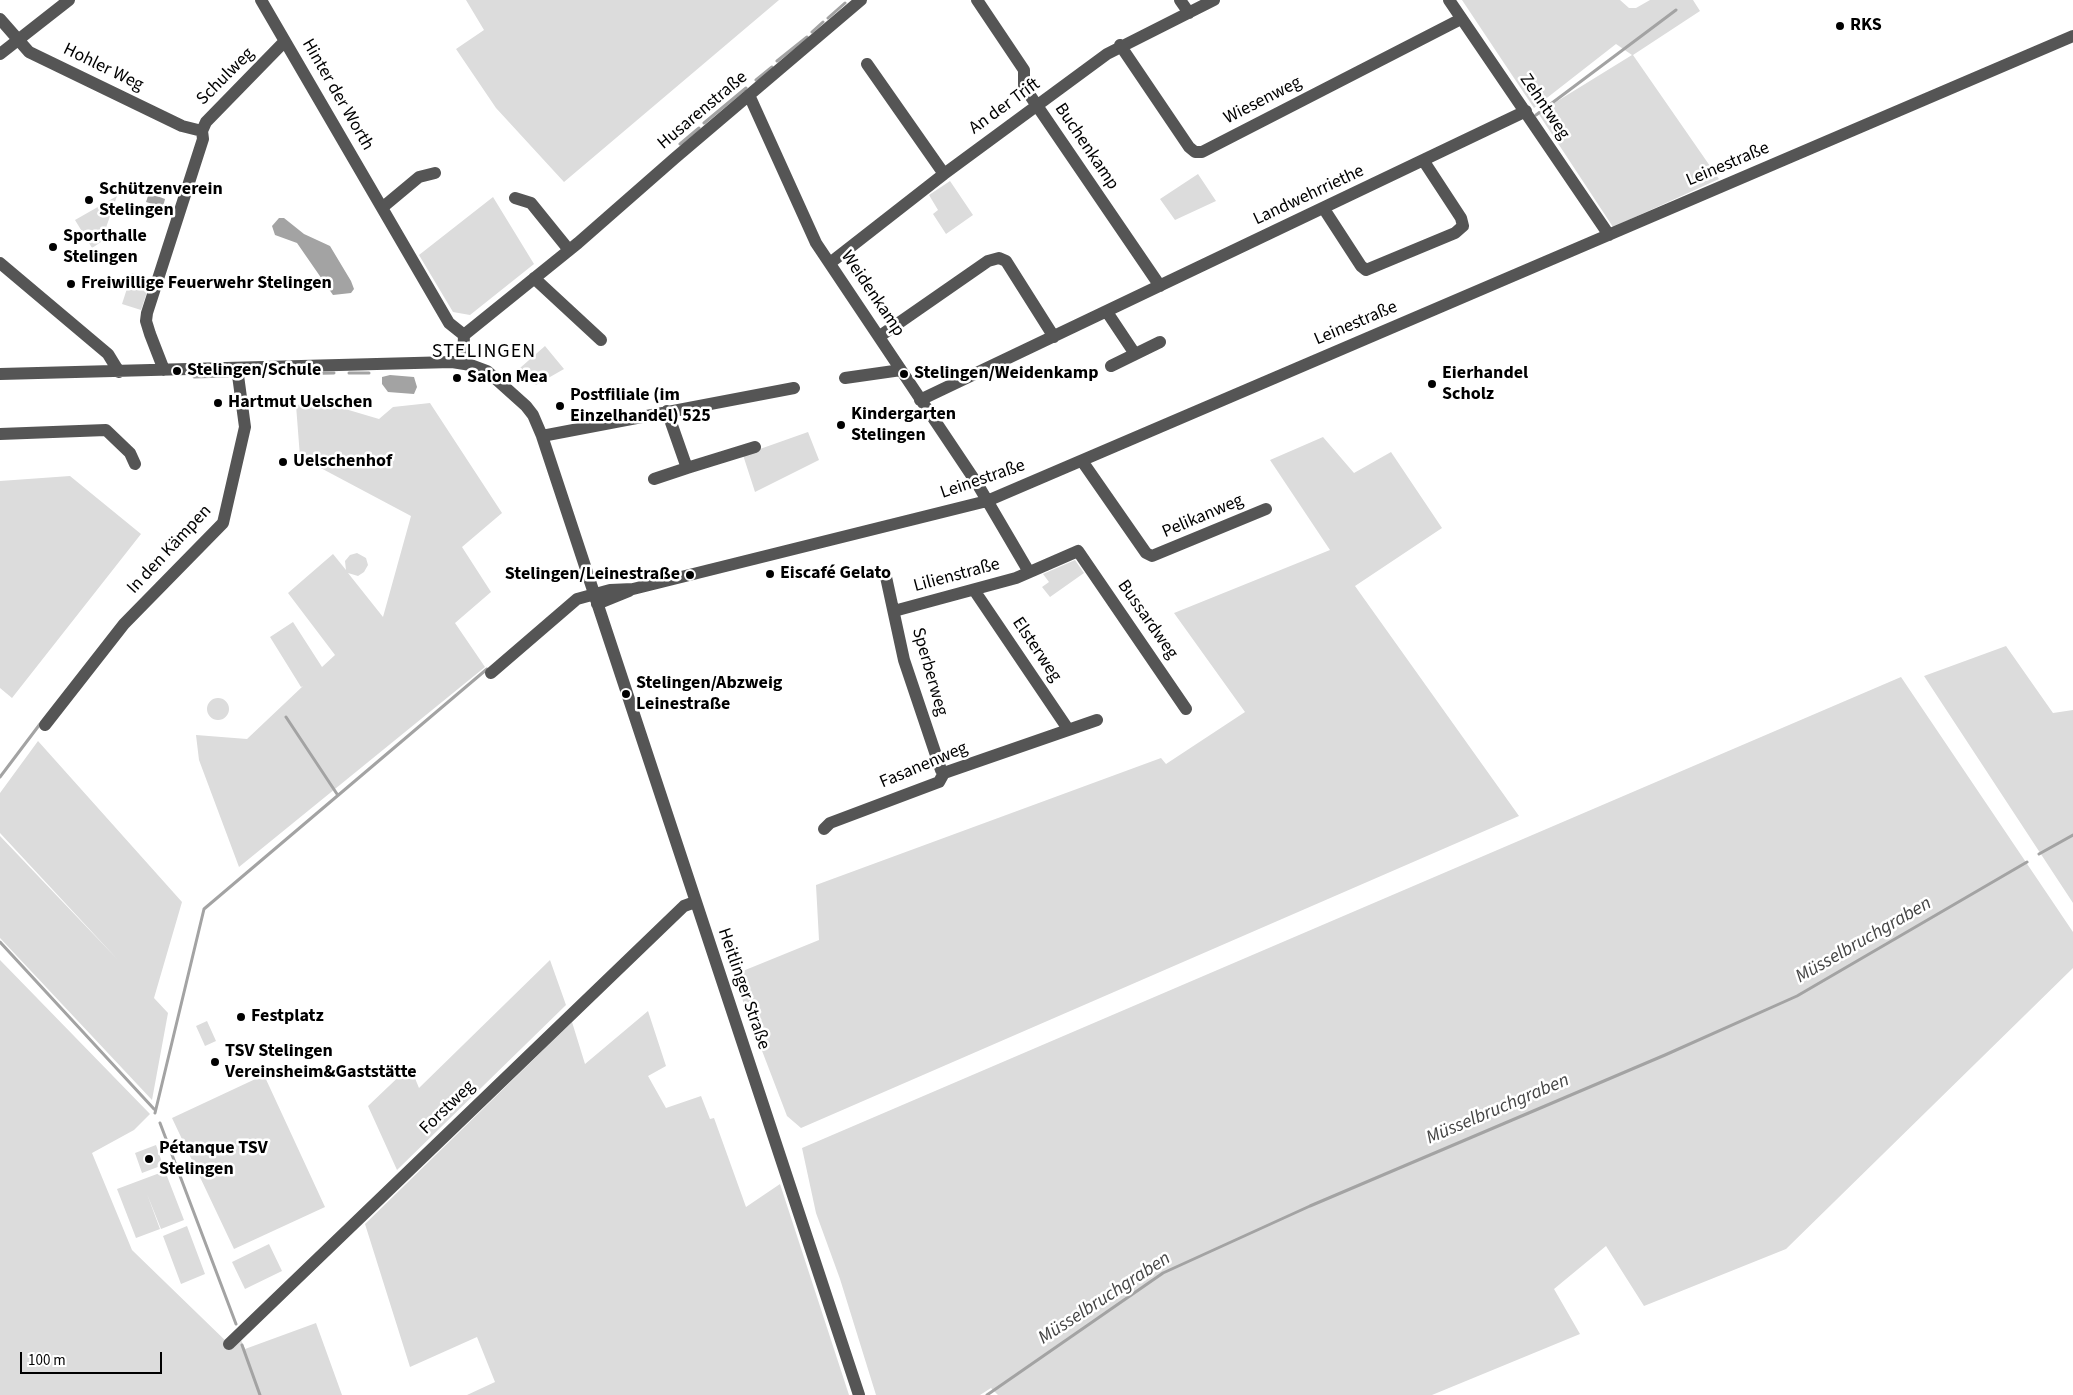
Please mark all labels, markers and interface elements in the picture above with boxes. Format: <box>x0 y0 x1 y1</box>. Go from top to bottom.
place label: RKS <box>1850 15 1882 37</box>
marker: RKS <box>1834 20 1846 32</box>
street label: Hinter der Worth <box>296 35 378 155</box>
street label: Hohler Weg <box>59 39 147 97</box>
street label: Schulweg <box>193 44 259 110</box>
street label: Husarenstraße <box>654 67 752 155</box>
street label: Zehntweg <box>1514 70 1574 144</box>
street label: Wiesenweg <box>1220 72 1306 130</box>
street label: An der Trift <box>965 74 1045 140</box>
street label: Buchenkamp <box>1049 100 1123 194</box>
street label: Leinestraße <box>1683 138 1773 192</box>
street label: Landwehrriethe <box>1250 161 1368 231</box>
place label: Schützenverein Stelingen <box>99 179 223 222</box>
marker: Schützenverein Stelingen <box>83 194 95 206</box>
place label: Sporthalle Stelingen <box>63 226 147 268</box>
marker: Sporthalle Stelingen <box>47 241 59 253</box>
street label: Weidenkamp <box>835 247 909 341</box>
place label: Freiwillige Feuerwehr Stelingen <box>81 273 332 295</box>
marker: Freiwillige Feuerwehr Stelingen <box>65 278 77 290</box>
street label: Leinestraße <box>1311 297 1401 351</box>
district label: STELINGEN <box>431 341 537 365</box>
place label: Stelingen/Schule <box>187 360 321 382</box>
place label: Stelingen/Weidenkamp <box>914 363 1099 385</box>
place label: Eierhandel Scholz <box>1442 363 1528 406</box>
marker: Stelingen/Schule <box>171 365 183 377</box>
place label: Salon Mea <box>467 367 548 389</box>
marker: Stelingen/Weidenkamp <box>898 368 910 380</box>
marker: Salon Mea <box>451 372 463 384</box>
marker: Eierhandel Scholz <box>1426 378 1438 390</box>
place label: Postfiliale (im Einzelhandel) 525 <box>570 385 711 428</box>
place label: Hartmut Uelschen <box>228 392 373 414</box>
marker: Hartmut Uelschen <box>212 397 224 409</box>
marker: Postfiliale (im Einzelhandel) 525 <box>554 400 566 412</box>
place label: Kindergarten Stelingen <box>851 404 956 446</box>
marker: Kindergarten Stelingen <box>835 419 847 431</box>
place label: Uelschenhof <box>293 451 392 473</box>
street label: Leinestraße <box>938 455 1028 505</box>
marker: Uelschenhof <box>277 456 289 468</box>
street label: Pelikanweg <box>1159 490 1247 544</box>
street label: In den Kämpen <box>123 501 217 599</box>
street label: Lilienstraße <box>912 554 1002 598</box>
place label: Eiscafé Gelato <box>780 563 891 585</box>
place label: Stelingen/Leinestraße <box>505 564 680 586</box>
marker: Eiscafé Gelato <box>764 568 776 580</box>
marker: Stelingen/Leinestraße <box>684 569 696 581</box>
street label: Bussardweg <box>1112 576 1182 664</box>
street label: Elsterweg <box>1007 614 1065 686</box>
street label: Sperberweg <box>906 625 952 719</box>
place label: Stelingen/Abzweig Leinestraße <box>636 673 782 716</box>
marker: Stelingen/Abzweig Leinestraße <box>620 688 632 700</box>
street label: Fasanenweg <box>877 738 971 794</box>
water label: Müsselbruchgraben <box>1792 893 1936 989</box>
street label: Heitlinger Straße <box>712 925 774 1053</box>
place label: Festplatz <box>251 1006 324 1028</box>
marker: Festplatz <box>235 1011 247 1023</box>
place label: TSV Stelingen Vereinsheim&Gaststätte <box>225 1041 417 1084</box>
marker: TSV Stelingen Vereinsheim&Gaststätte <box>209 1056 221 1068</box>
water label: Müsselbruchgraben <box>1423 1070 1573 1150</box>
street label: Forstweg <box>416 1076 480 1140</box>
place label: Pétanque TSV Stelingen <box>159 1138 268 1180</box>
marker: Pétanque TSV Stelingen <box>143 1153 155 1165</box>
water label: Müsselbruchgraben <box>1035 1248 1175 1350</box>
scale bar <box>22 1342 165 1374</box>
text: 100 m <box>28 1350 66 1371</box>

